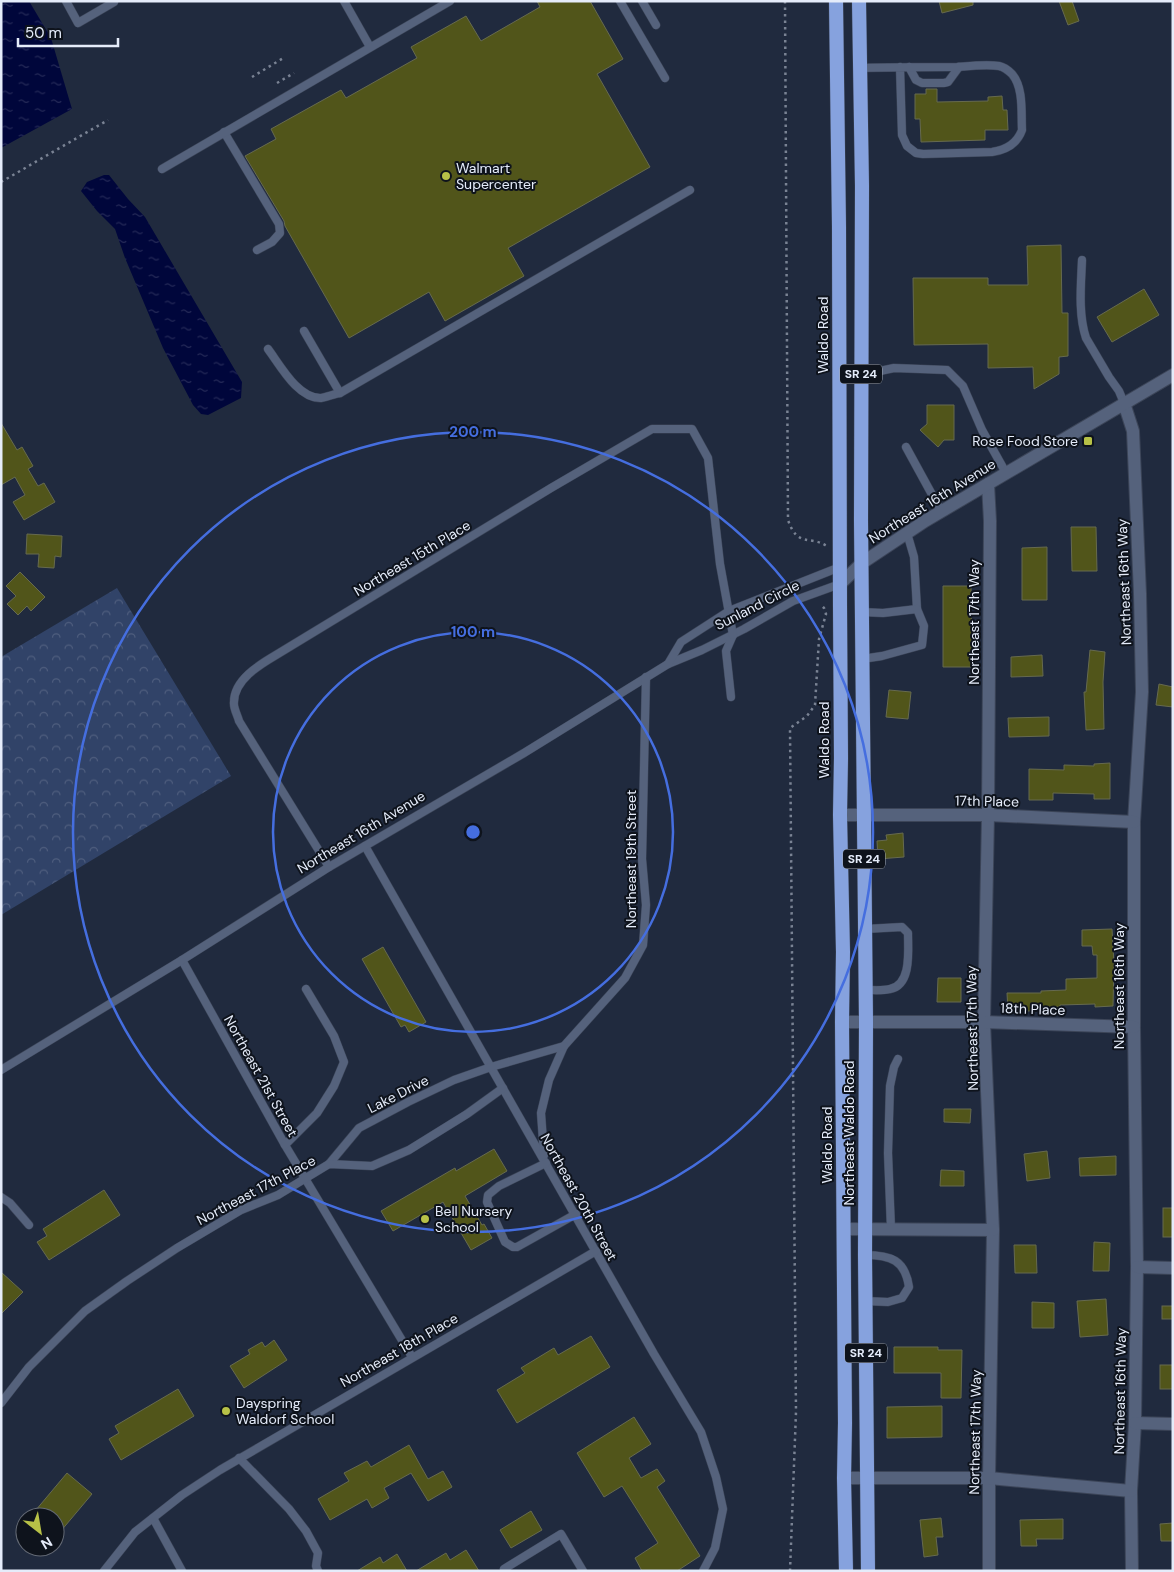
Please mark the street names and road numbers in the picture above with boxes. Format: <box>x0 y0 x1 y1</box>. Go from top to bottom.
street label: Waldo Road <box>814 297 832 374</box>
road number: SR 24 <box>840 364 882 384</box>
street label: Northeast 16th Avenue <box>865 455 999 547</box>
street label: Northeast 15th Place <box>350 516 474 600</box>
street label: Northeast 16th Way <box>1113 518 1135 646</box>
street label: Northeast 17th Way <box>965 559 983 685</box>
street label: Sunland Circle <box>712 576 802 634</box>
street label: Waldo Road <box>815 702 833 779</box>
street label: Northeast 16th Avenue <box>294 787 428 877</box>
street label: Northeast 19th Street <box>622 790 640 928</box>
street label: 17th Place <box>955 791 1019 811</box>
road number: SR 24 <box>843 850 885 869</box>
street label: Northeast 16th Way <box>1110 922 1128 1049</box>
street label: Northeast 17th Way <box>962 965 982 1091</box>
street label: 18th Place <box>1000 999 1066 1019</box>
street label: Northeast 21st Street <box>220 1012 302 1140</box>
street label: Northeast Waldo Road <box>840 1060 858 1206</box>
street label: Lake Drive <box>364 1071 432 1117</box>
street label: Waldo Road <box>818 1107 836 1184</box>
street label: Northeast 20th Street <box>537 1130 621 1264</box>
street label: Northeast 17th Place <box>193 1151 319 1229</box>
street label: Northeast 18th Place <box>337 1309 461 1391</box>
street label: Northeast 16th Way <box>1110 1327 1130 1454</box>
road number: SR 24 <box>845 1344 887 1362</box>
street label: Northeast 17th Way <box>965 1369 985 1495</box>

